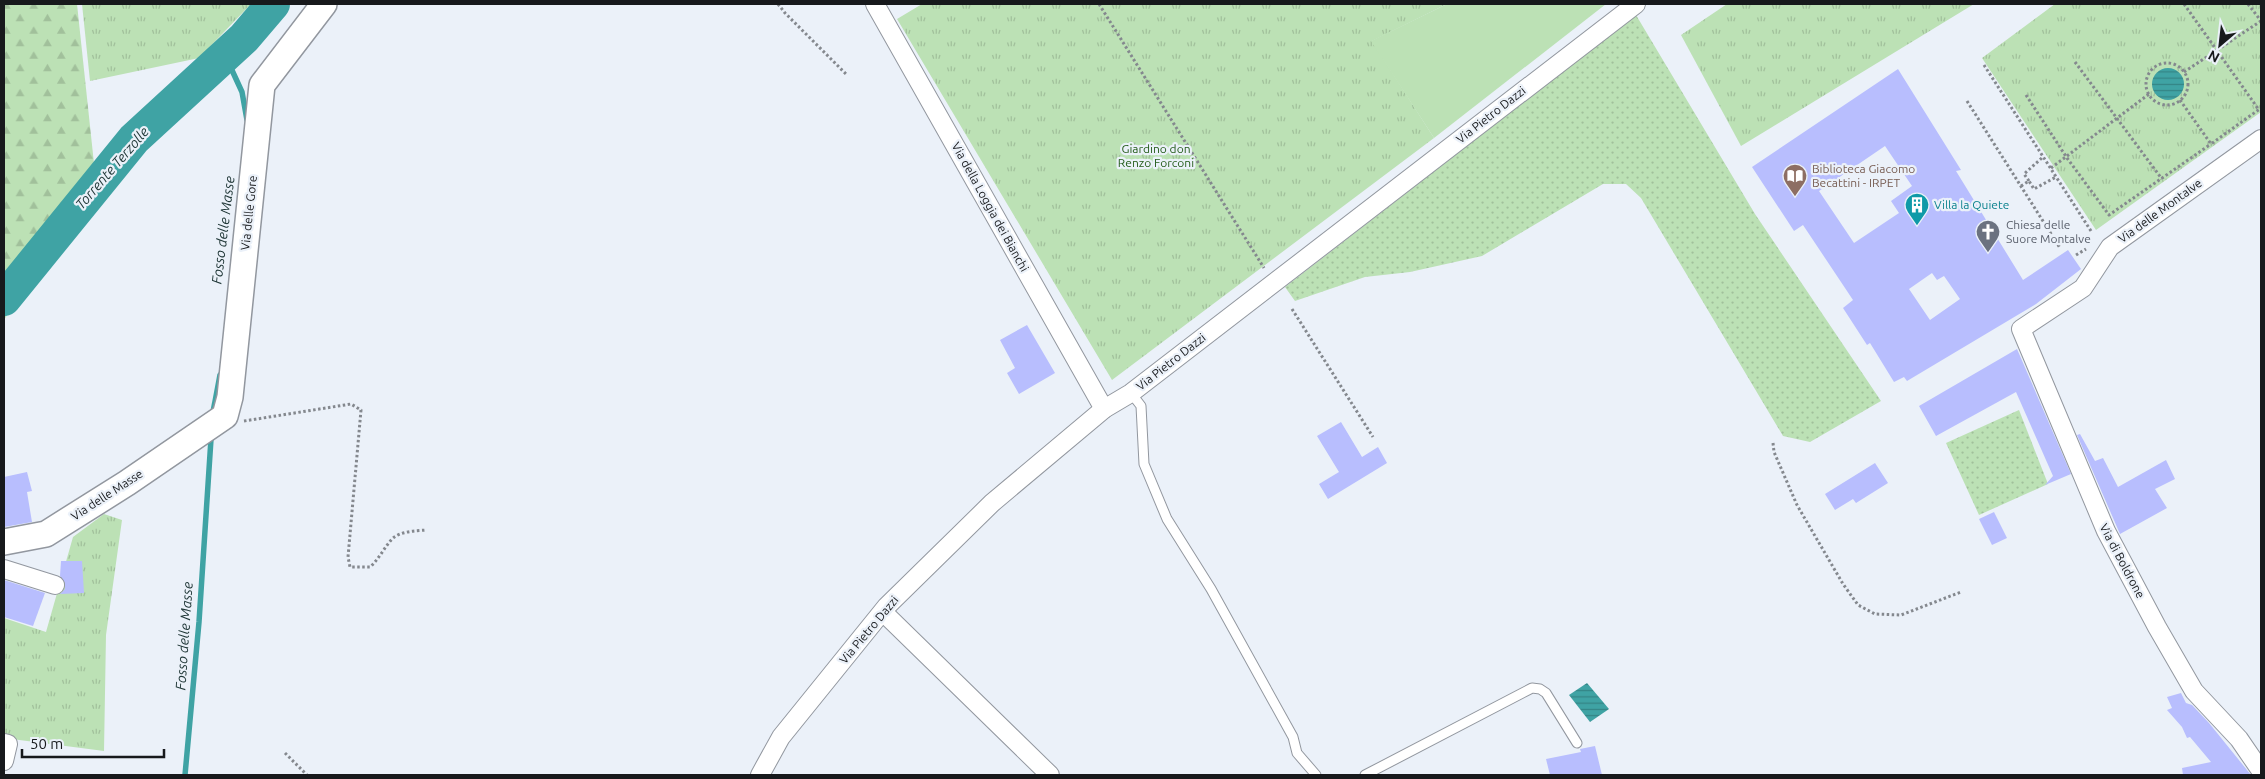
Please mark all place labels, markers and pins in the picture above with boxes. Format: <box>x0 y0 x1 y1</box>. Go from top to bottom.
place label: Biblioteca Giacomo Becattini - IRPET <box>1812 162 1915 189</box>
library icon: Biblioteca Giacomo Becattini - IRPET <box>1782 163 1808 197</box>
building icon: Villa la Quiete <box>1904 192 1930 226</box>
place label: Villa la Quiete <box>1934 198 2009 211</box>
place label: Chiesa delle Suore Montalve <box>2006 218 2091 245</box>
church icon: Chiesa delle Suore Montalve <box>1975 219 2001 253</box>

